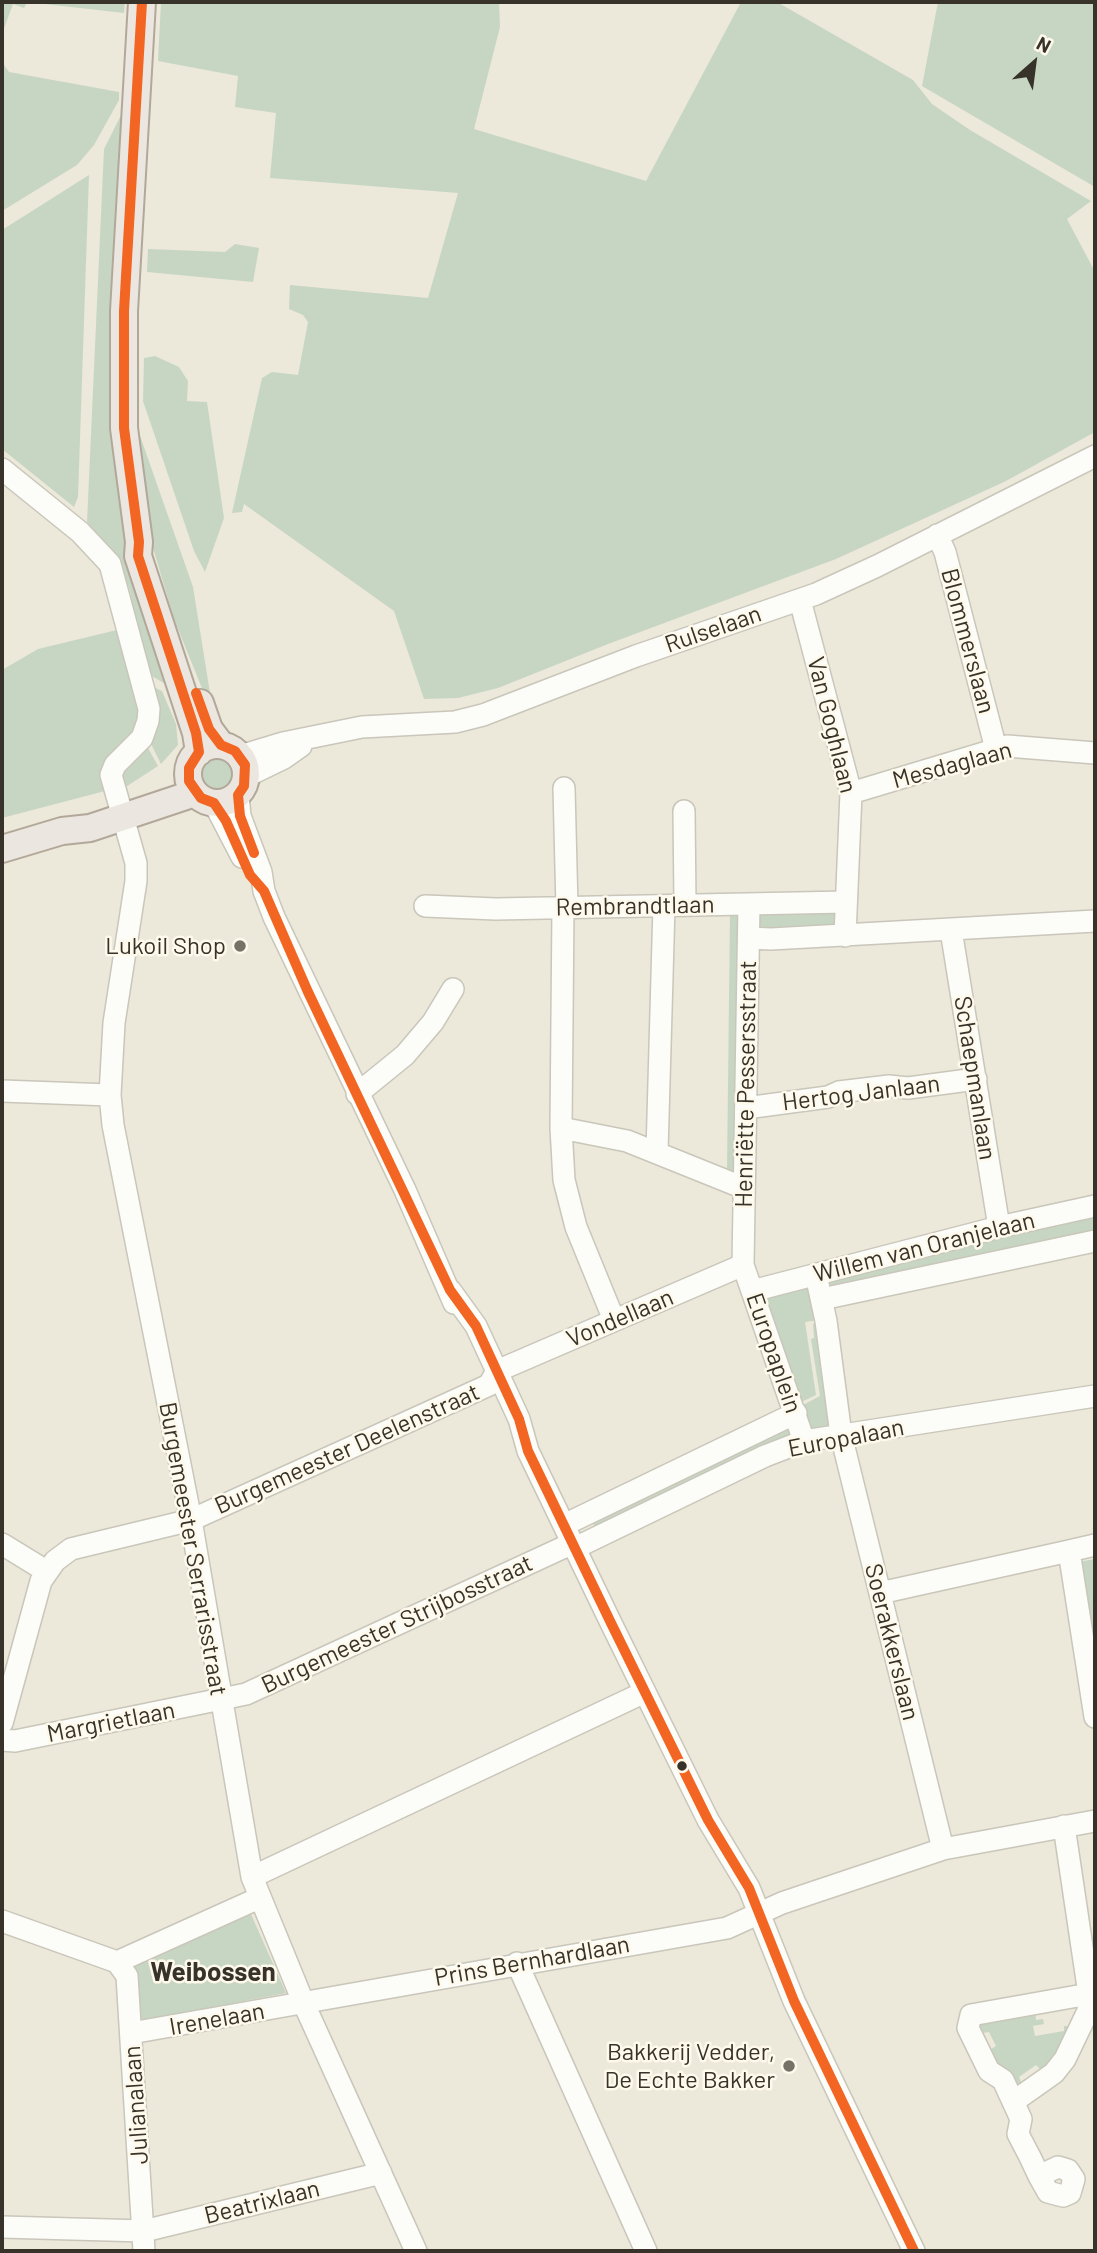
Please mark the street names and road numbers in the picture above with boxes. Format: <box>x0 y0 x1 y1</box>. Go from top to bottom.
street label: Blommerslaan <box>935 565 1001 717</box>
street label: Rulselaan <box>661 599 765 659</box>
street label: Van Goghlaan <box>801 654 863 796</box>
street label: Mesdaglaan <box>889 735 1015 795</box>
street label: Rembrandtlaan <box>555 890 715 922</box>
street label: Henriëtte Pessersstraat <box>729 960 763 1208</box>
street label: Schaepmanlaan <box>948 994 1002 1162</box>
street label: Hertog Janlaan <box>780 1069 942 1117</box>
street label: Willem van Oranjelaan <box>810 1206 1038 1288</box>
street label: Vondellaan <box>562 1283 678 1353</box>
street label: Europaplein <box>740 1289 808 1417</box>
street label: Burgemeester Deelenstraat <box>210 1378 484 1520</box>
street label: Burgemeester Serrarisstraat <box>153 1400 233 1698</box>
street label: Europalaan <box>786 1413 906 1463</box>
street label: Burgemeester Strijbosstraat <box>257 1548 537 1700</box>
street label: Soerakkerslaan <box>859 1561 925 1723</box>
street label: Margrietlaan <box>44 1695 178 1749</box>
street label: Prins Bernhardlaan <box>432 1930 632 1992</box>
street label: Irenelaan <box>167 1996 267 2042</box>
street label: Julianalaan <box>117 2045 155 2165</box>
street label: Beatrixlaan <box>201 2174 323 2230</box>

